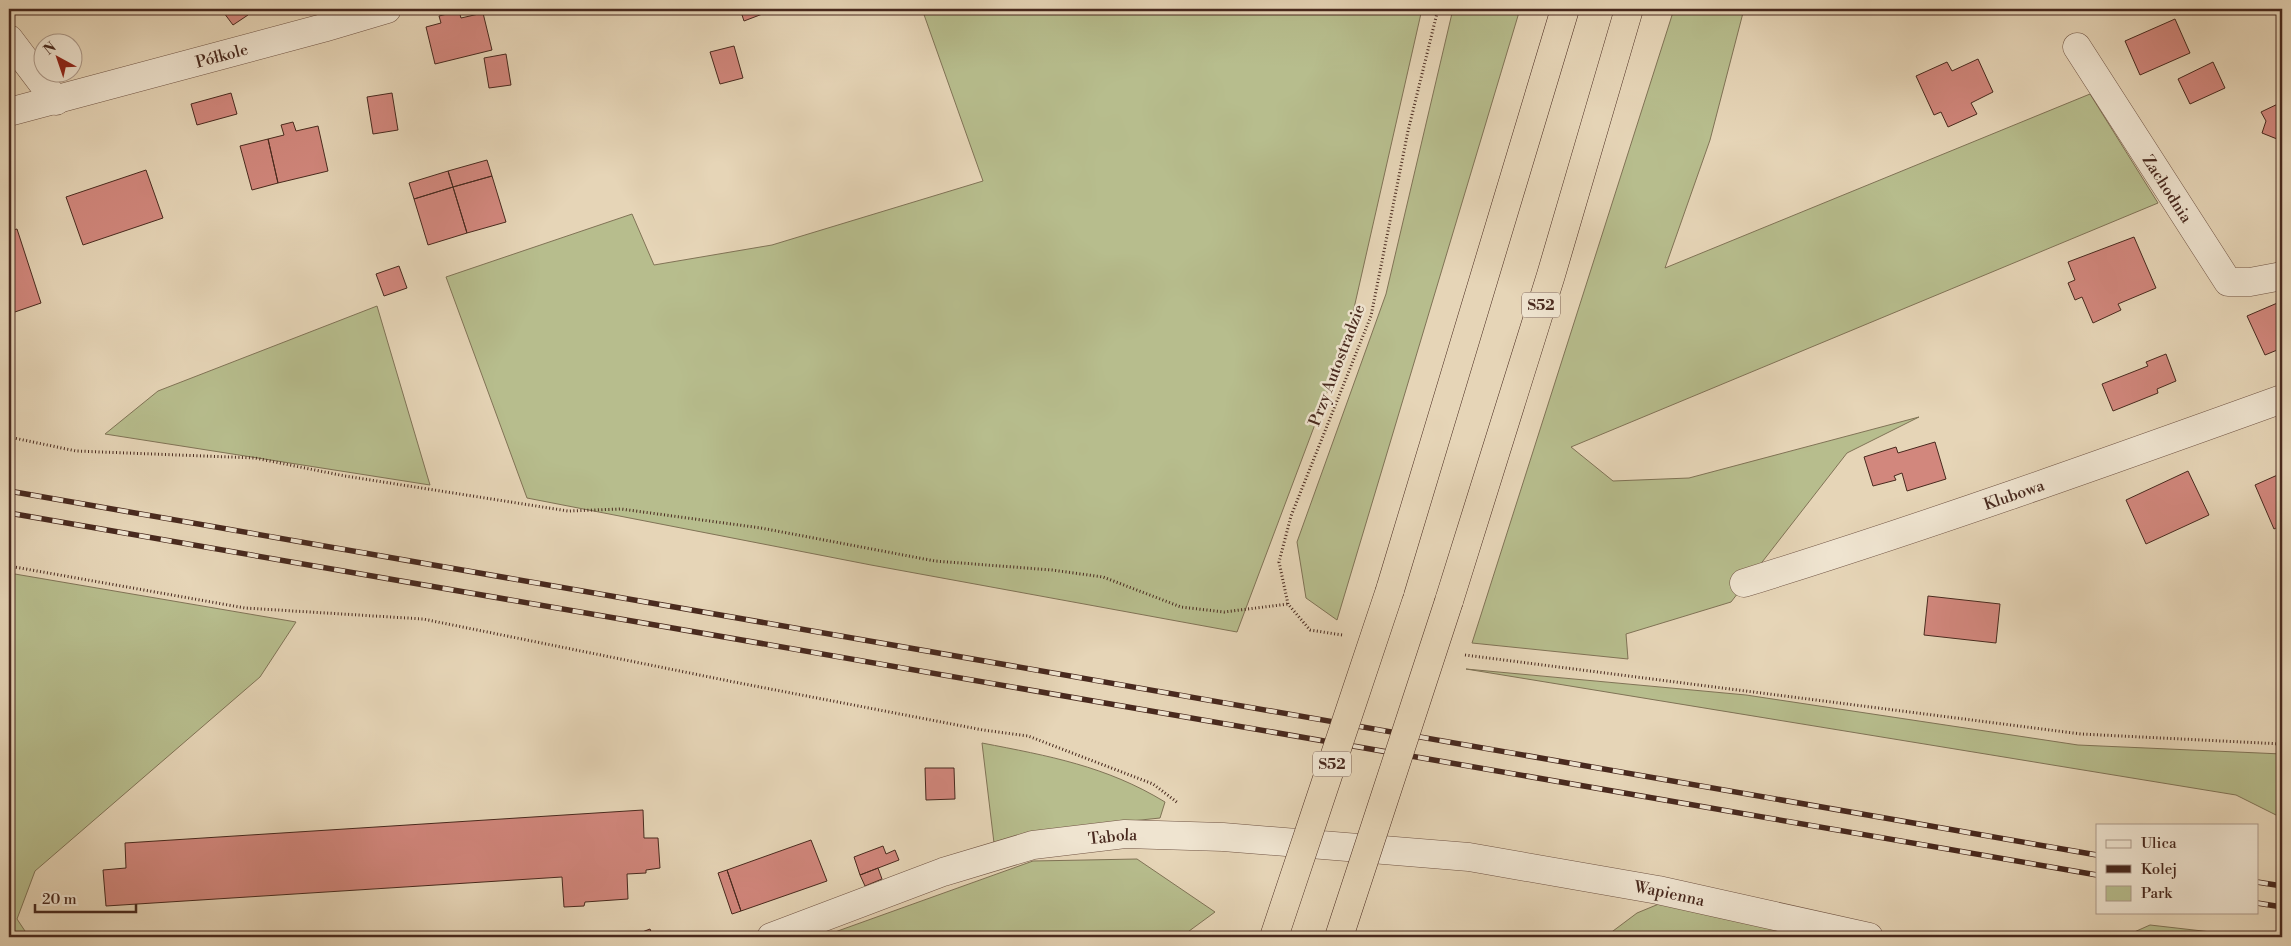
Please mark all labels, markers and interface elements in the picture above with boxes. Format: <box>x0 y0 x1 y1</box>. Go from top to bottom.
north arrow <box>32 32 82 82</box>
text: N <box>40 38 60 59</box>
street label: Półkole <box>193 40 250 73</box>
street label: Zachodnia <box>2138 151 2197 227</box>
road number: S52 <box>1522 292 1560 318</box>
street label: Przy Autostradzie <box>1304 302 1369 429</box>
street label: Klubowa <box>1981 475 2048 515</box>
road number: S52 <box>1313 752 1351 776</box>
legend <box>2096 824 2258 914</box>
street label: Tabola <box>1087 825 1138 849</box>
text: Ulica <box>2141 834 2177 853</box>
text: Kolej <box>2141 860 2177 879</box>
street label: Wapienna <box>1632 877 1707 911</box>
scale bar <box>35 881 136 913</box>
text: Park <box>2141 884 2173 903</box>
text: 20 m <box>42 890 77 909</box>

